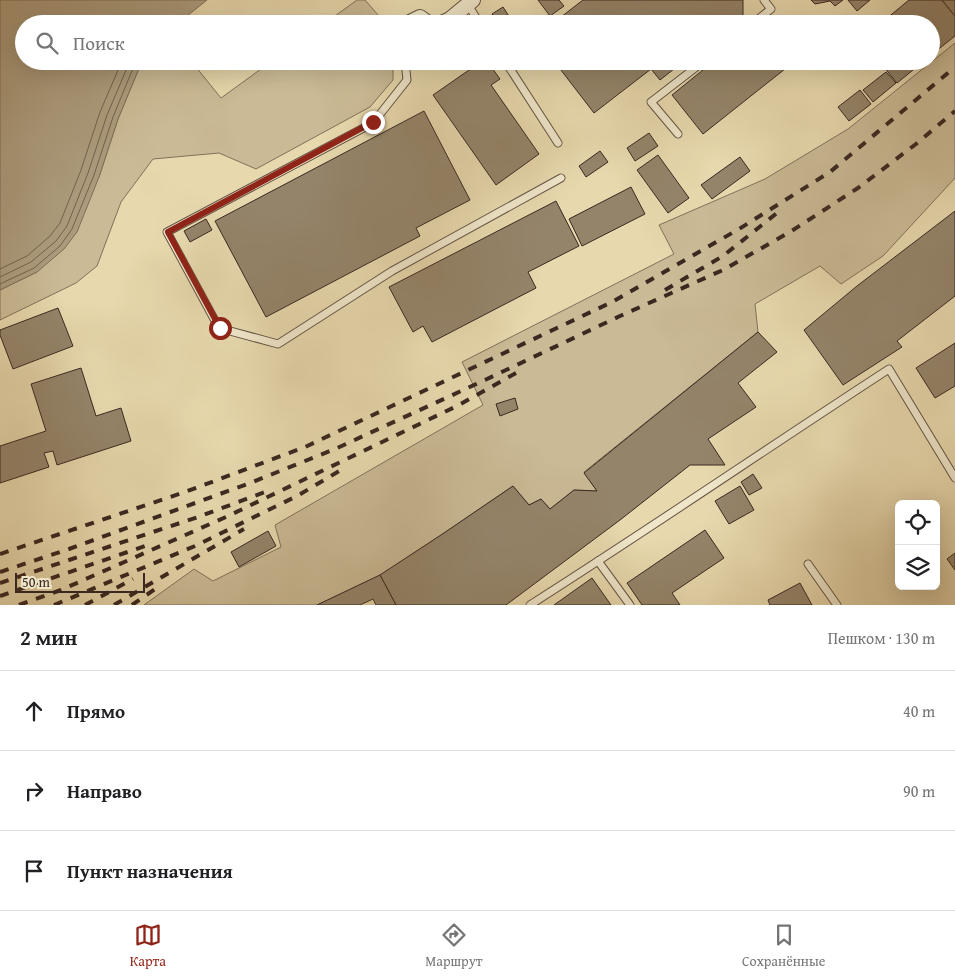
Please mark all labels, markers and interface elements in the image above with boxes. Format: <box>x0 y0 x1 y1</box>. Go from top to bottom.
search box <box>15 15 940 70</box>
icon: search <box>33 29 61 57</box>
text: Поиск <box>73 29 125 57</box>
route end <box>362 111 385 134</box>
route start <box>209 317 232 340</box>
map controls <box>895 500 940 590</box>
button: locate <box>895 500 940 545</box>
button: layers <box>895 545 940 590</box>
scale bar <box>15 570 145 593</box>
text: 50 m <box>22 572 50 592</box>
text: 2 мин <box>20 622 77 653</box>
text: Пешком · 130 m <box>828 626 935 650</box>
icon: ahead <box>20 697 48 725</box>
text: Прямо <box>67 697 125 725</box>
text: 40 m <box>903 699 935 723</box>
icon: right <box>20 777 48 805</box>
text: Направо <box>67 777 142 805</box>
text: 90 m <box>903 779 935 803</box>
icon: arrive <box>20 857 48 885</box>
text: Пункт назначения <box>67 857 233 885</box>
tab: Карта <box>130 921 166 971</box>
tab: Маршрут <box>425 921 483 971</box>
tab: Сохранённые <box>742 921 825 971</box>

